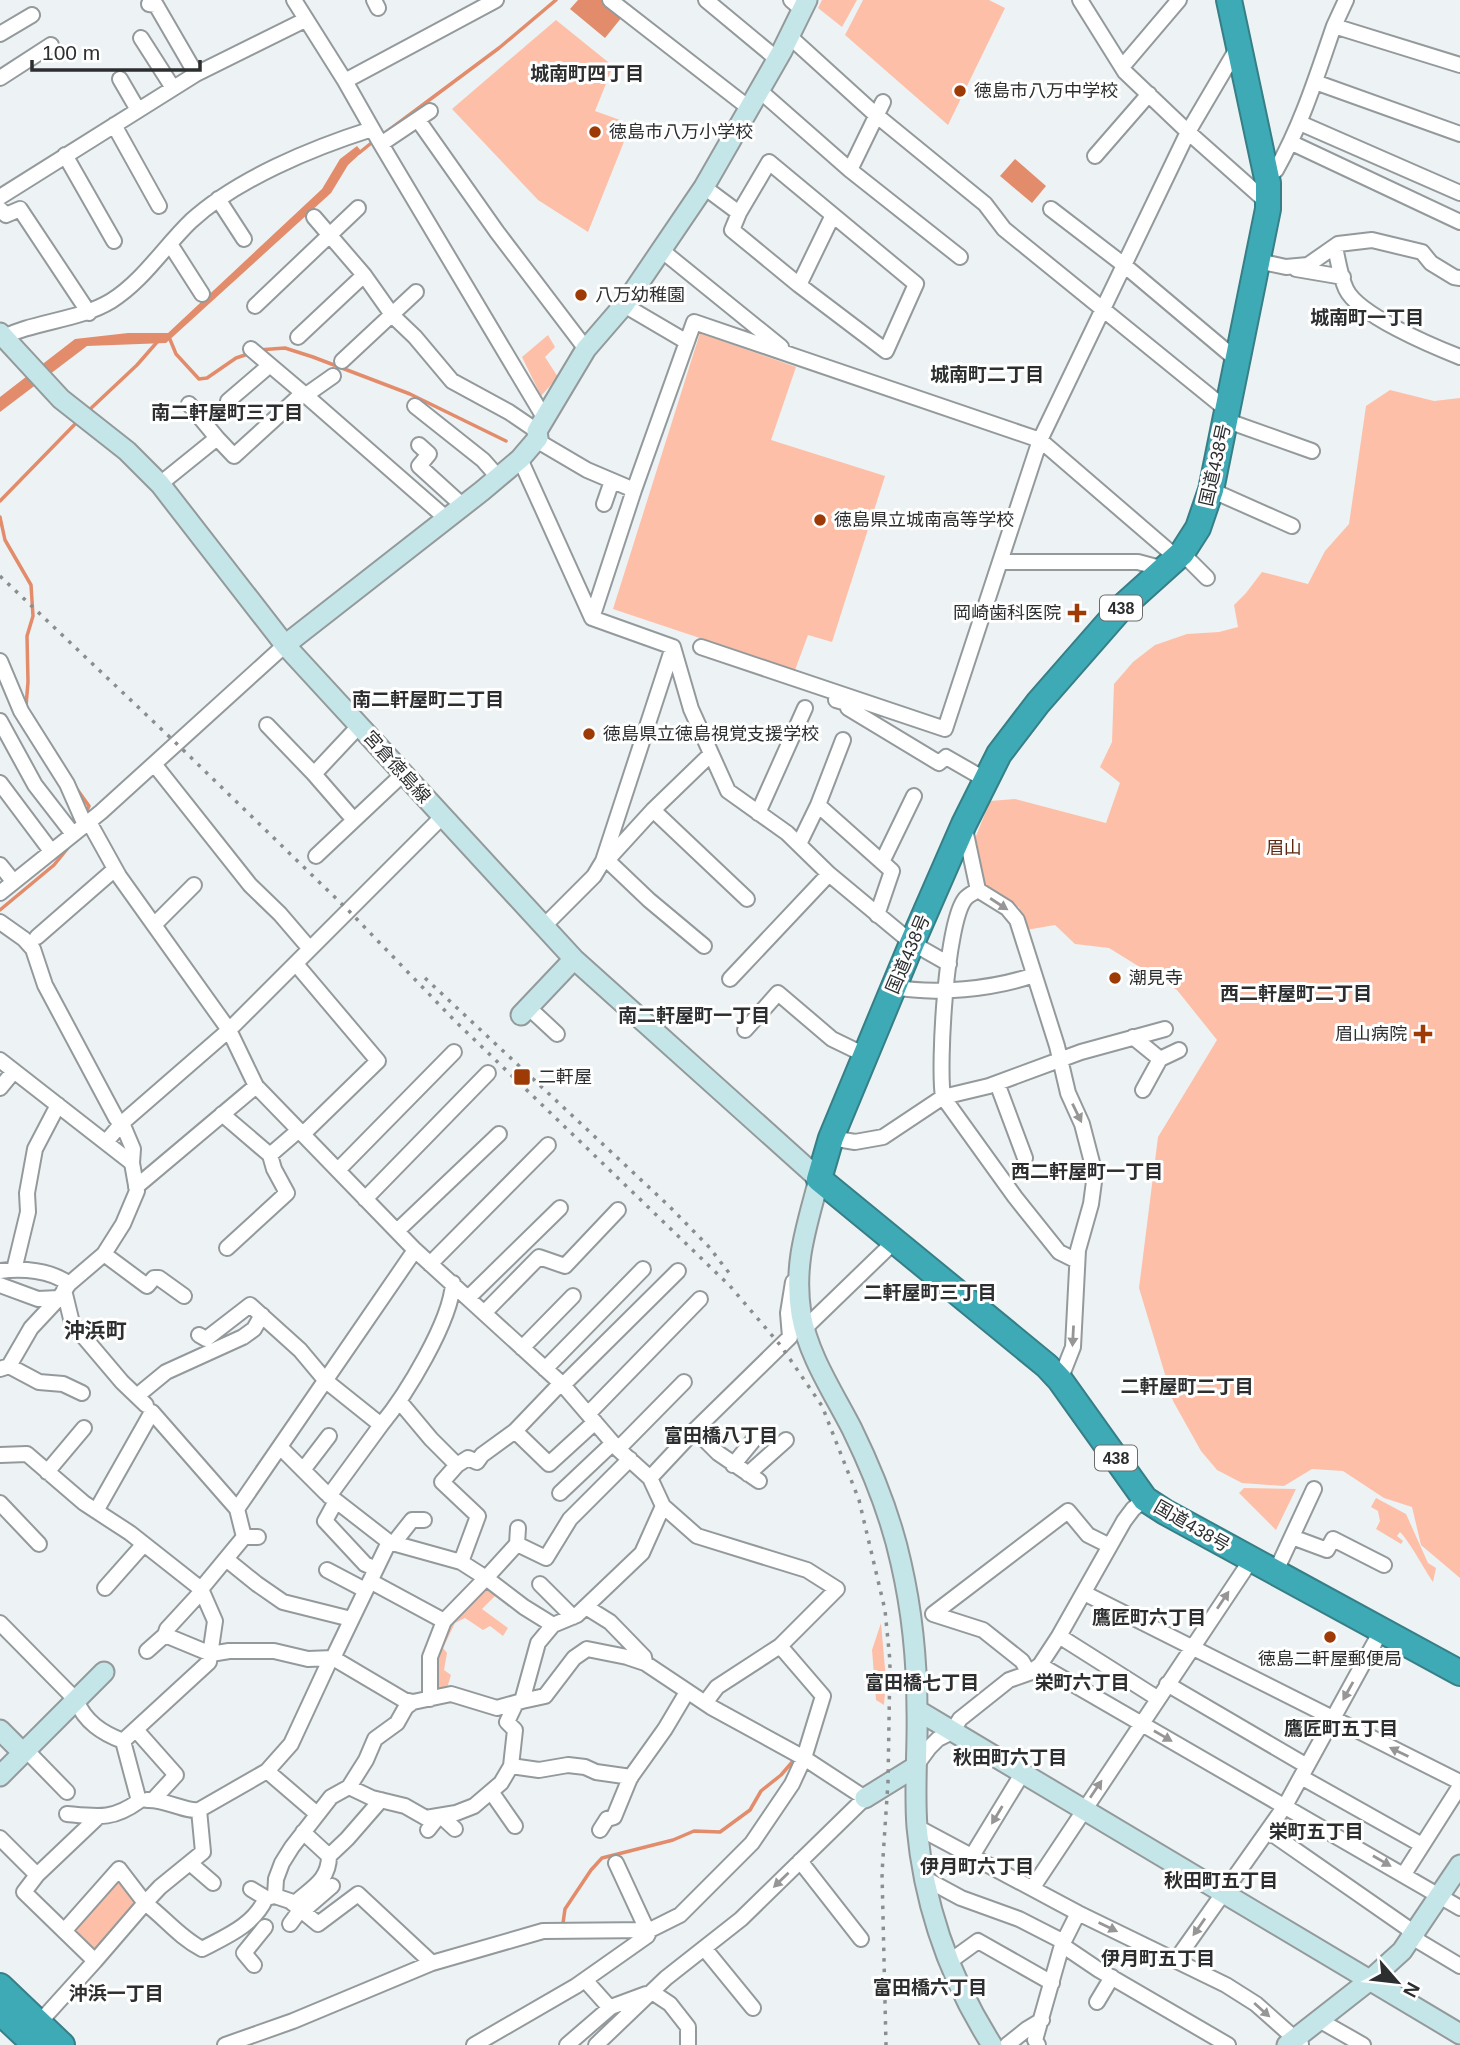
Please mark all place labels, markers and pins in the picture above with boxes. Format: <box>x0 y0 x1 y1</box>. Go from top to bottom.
place label: 徳島市八万中学校 <box>974 81 1118 101</box>
marker: 徳島市八万中学校 <box>952 83 968 99</box>
place label: 徳島市八万小学校 <box>609 122 753 142</box>
marker: 徳島市八万小学校 <box>587 124 603 140</box>
place label: 八万幼稚園 <box>595 285 685 305</box>
marker: 八万幼稚園 <box>573 287 589 303</box>
place label: 徳島県立城南高等学校 <box>834 510 1014 530</box>
marker: 徳島県立城南高等学校 <box>812 512 828 528</box>
place label: 岡崎歯科医院 <box>953 603 1061 623</box>
marker: 岡崎歯科医院 <box>1067 603 1087 623</box>
place label: 徳島県立徳島視覚支援学校 <box>603 724 819 744</box>
marker: 徳島県立徳島視覚支援学校 <box>581 726 597 742</box>
place label: 潮見寺 <box>1129 968 1183 988</box>
marker: 潮見寺 <box>1107 970 1123 986</box>
place label: 眉山病院 <box>1335 1024 1407 1044</box>
marker: 眉山病院 <box>1413 1024 1433 1044</box>
marker: 二軒屋 <box>512 1067 532 1087</box>
place label: 二軒屋 <box>538 1067 592 1087</box>
marker: 徳島二軒屋郵便局 <box>1322 1629 1338 1645</box>
place label: 徳島二軒屋郵便局 <box>1258 1649 1402 1669</box>

